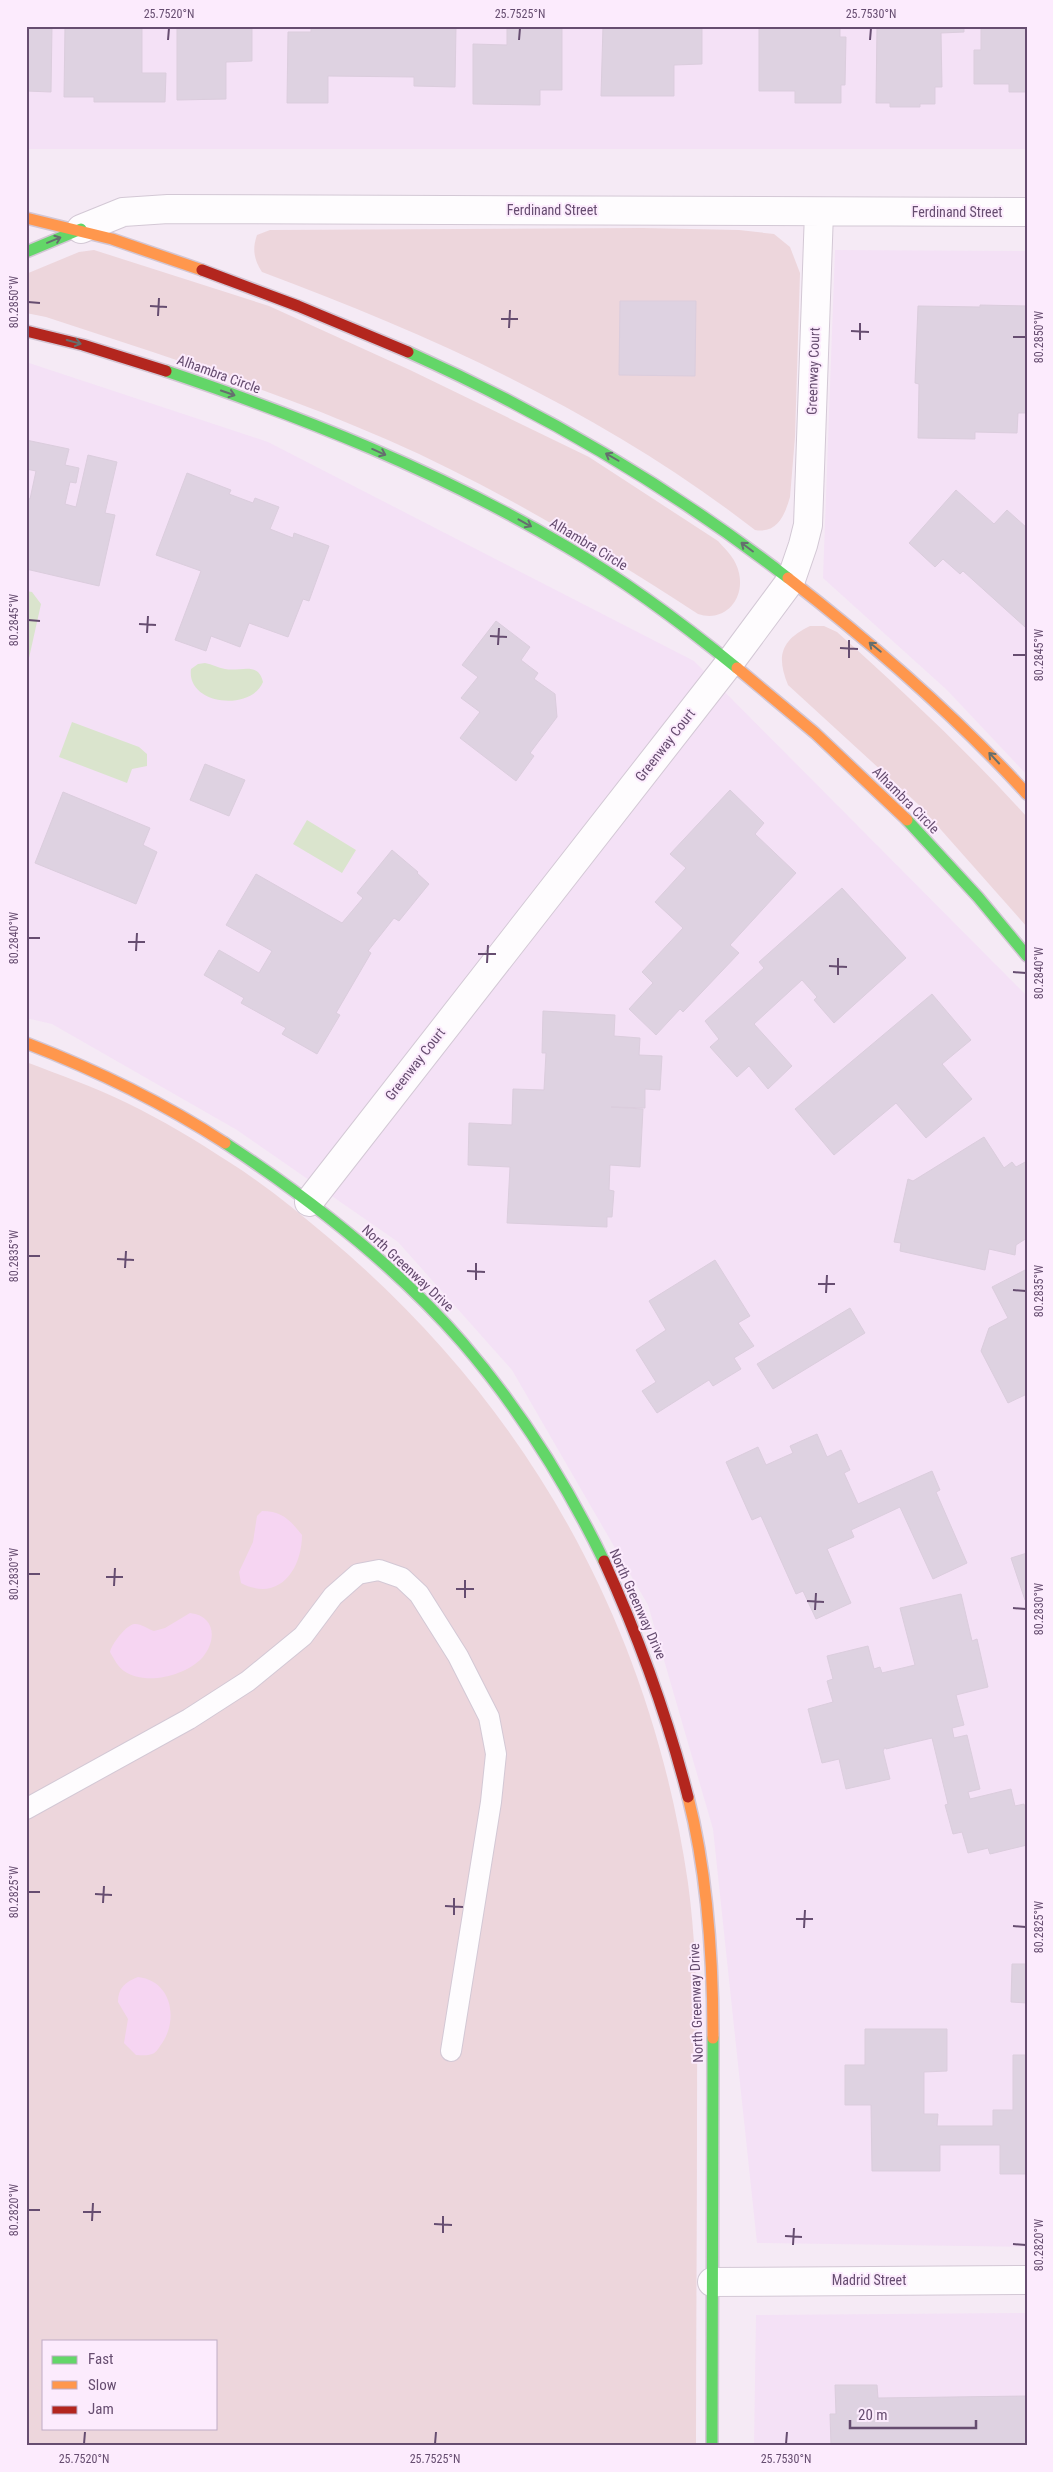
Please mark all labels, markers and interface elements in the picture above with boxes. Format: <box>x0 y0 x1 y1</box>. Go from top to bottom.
text: 25.7520°N <box>144 7 194 21</box>
text: 25.7525°N <box>495 7 545 21</box>
text: 25.7530°N <box>846 7 896 21</box>
street label: Ferdinand Street <box>507 202 597 218</box>
street label: Ferdinand Street <box>912 204 1002 220</box>
one-way arrow <box>46 235 61 244</box>
text: 80.2850°W <box>7 276 21 328</box>
text: 80.2850°W <box>1032 311 1046 363</box>
street label: Greenway Court <box>803 327 823 415</box>
one-way arrow <box>65 338 81 347</box>
street label: Alhambra Circle <box>175 351 263 397</box>
one-way arrow <box>220 388 236 398</box>
one-way arrow <box>371 448 386 458</box>
one-way arrow <box>606 451 620 461</box>
street label: Alhambra Circle <box>547 515 631 574</box>
one-way arrow <box>518 519 532 529</box>
one-way arrow <box>740 542 754 552</box>
text: 80.2845°W <box>7 594 21 646</box>
text: 80.2845°W <box>1032 629 1046 681</box>
one-way arrow <box>869 642 882 653</box>
street label: Greenway Court <box>632 706 698 784</box>
one-way arrow <box>988 751 1000 764</box>
street label: Alhambra Circle <box>869 763 943 837</box>
text: 80.2840°W <box>7 912 21 964</box>
text: 80.2840°W <box>1032 947 1046 999</box>
street label: Greenway Court <box>382 1025 448 1103</box>
street label: North Greenway Drive <box>359 1221 457 1315</box>
text: 80.2835°W <box>7 1230 21 1282</box>
text: 80.2835°W <box>1032 1265 1046 1317</box>
street label: North Greenway Drive <box>606 1546 670 1662</box>
text: 80.2830°W <box>7 1548 21 1600</box>
text: 80.2830°W <box>1032 1583 1046 1635</box>
text: 80.2825°W <box>7 1866 21 1918</box>
text: 80.2825°W <box>1032 1901 1046 1953</box>
street label: North Greenway Drive <box>686 1943 706 2063</box>
text: 80.2820°W <box>7 2184 21 2236</box>
text: 80.2820°W <box>1032 2219 1046 2271</box>
street label: Madrid Street <box>832 2272 906 2288</box>
legend <box>42 2340 218 2430</box>
text: Fast <box>88 2350 113 2368</box>
text: Slow <box>88 2376 117 2394</box>
scale bar <box>850 2397 977 2429</box>
text: Jam <box>88 2400 114 2418</box>
text: 20 m <box>858 2406 888 2424</box>
text: 25.7520°N <box>59 2452 109 2466</box>
text: 25.7525°N <box>410 2452 460 2466</box>
text: 25.7530°N <box>761 2452 811 2466</box>

